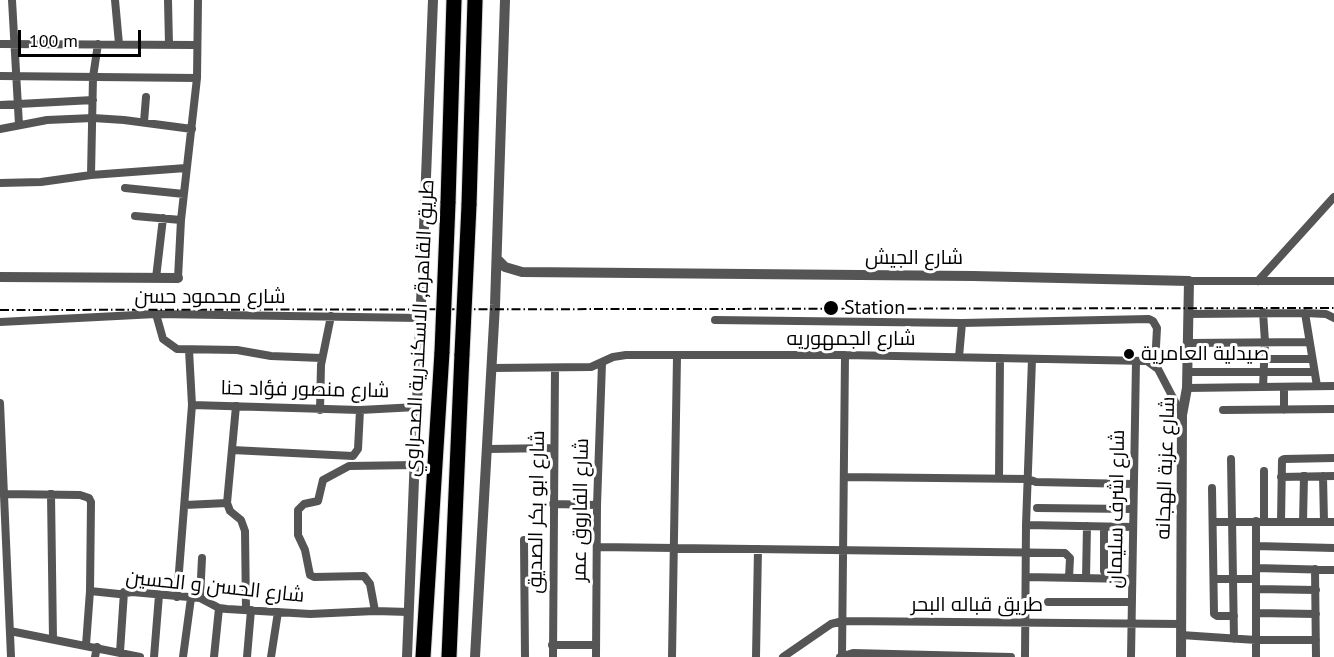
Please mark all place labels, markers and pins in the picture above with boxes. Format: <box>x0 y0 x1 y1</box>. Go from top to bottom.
place label: Station <box>844 296 905 320</box>
marker: Station <box>822 299 840 317</box>
place label: صيدلية العامرية <box>1141 342 1269 366</box>
marker: صيدلية العامرية <box>1122 347 1136 361</box>

